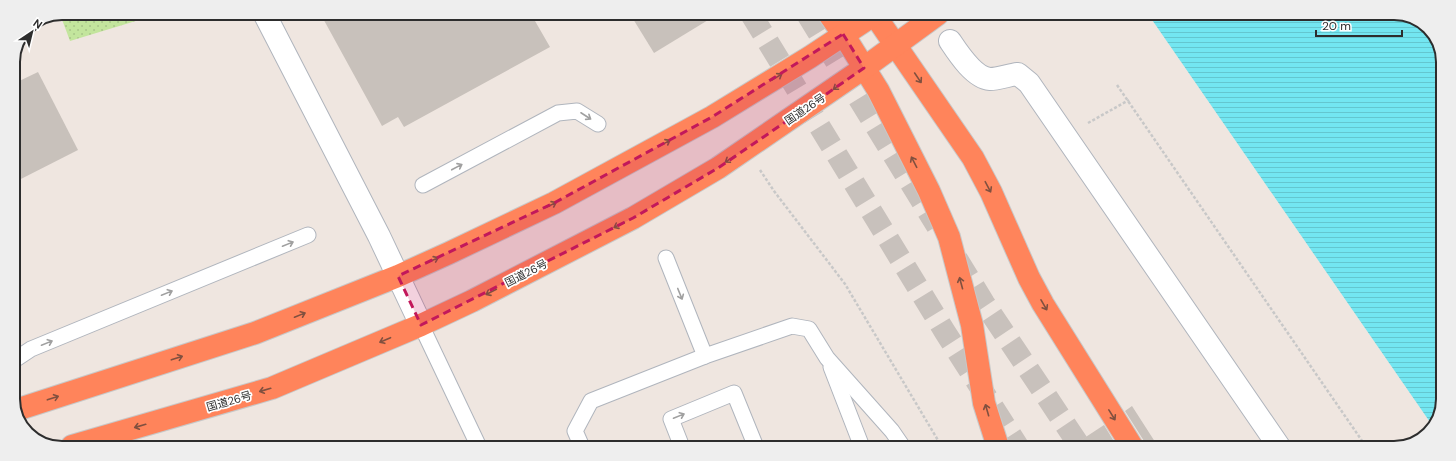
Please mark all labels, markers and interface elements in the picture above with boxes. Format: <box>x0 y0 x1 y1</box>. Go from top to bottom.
north arrow <box>12 12 52 52</box>
scale bar <box>1316 12 1402 38</box>
text: N <box>30 16 45 32</box>
text: 20 m <box>1322 18 1351 34</box>
one-way arrow <box>771 72 783 80</box>
one-way arrow <box>914 72 922 83</box>
one-way arrow <box>833 82 844 90</box>
street label: 国道26号 <box>782 90 828 128</box>
one-way arrow <box>580 112 591 120</box>
one-way arrow <box>659 138 671 146</box>
one-way arrow <box>725 155 736 163</box>
one-way arrow <box>910 156 918 168</box>
one-way arrow <box>451 163 463 170</box>
one-way arrow <box>985 181 993 193</box>
one-way arrow <box>545 200 557 208</box>
one-way arrow <box>613 222 625 230</box>
one-way arrow <box>281 239 293 247</box>
one-way arrow <box>427 255 439 263</box>
street label: 国道26号 <box>502 256 550 290</box>
one-way arrow <box>957 277 964 290</box>
one-way arrow <box>677 287 685 299</box>
one-way arrow <box>485 288 497 296</box>
one-way arrow <box>161 289 173 296</box>
one-way arrow <box>1040 299 1048 311</box>
one-way arrow <box>293 311 305 319</box>
one-way arrow <box>379 337 391 345</box>
one-way arrow <box>41 338 53 346</box>
one-way arrow <box>170 354 183 361</box>
one-way arrow <box>259 387 272 394</box>
street label: 国道26号 <box>205 388 253 414</box>
one-way arrow <box>46 394 59 401</box>
one-way arrow <box>983 404 990 417</box>
one-way arrow <box>1108 409 1116 420</box>
one-way arrow <box>672 411 684 419</box>
one-way arrow <box>134 423 147 430</box>

